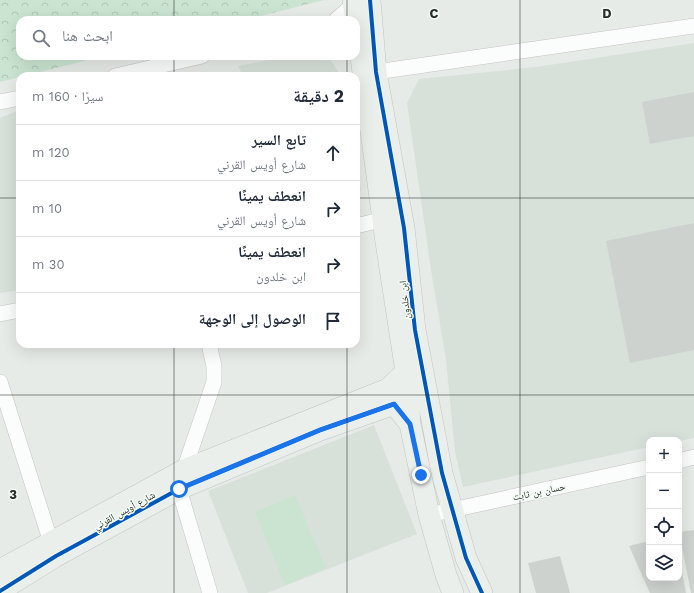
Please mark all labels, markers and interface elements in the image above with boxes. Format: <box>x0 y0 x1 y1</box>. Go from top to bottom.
text: C <box>430 6 439 21</box>
text: D <box>602 6 612 21</box>
search box <box>16 16 360 60</box>
icon: search <box>30 27 52 49</box>
text: ابحث هنا <box>62 27 113 45</box>
text: 2 دقيقة <box>293 86 344 106</box>
text: سيرًا · 160 m <box>32 89 103 104</box>
text: تابع السير <box>252 131 306 149</box>
icon: ahead <box>322 142 344 164</box>
text: 120 m <box>32 145 70 160</box>
text: شارع أويس القرني <box>217 157 306 172</box>
text: انعطف يمينًا <box>238 187 306 205</box>
icon: right <box>322 198 344 220</box>
text: 10 m <box>32 201 62 216</box>
text: شارع أويس القرني <box>217 213 306 228</box>
text: انعطف يمينًا <box>238 243 306 261</box>
icon: right <box>322 254 344 276</box>
text: 30 m <box>32 257 65 272</box>
text: ابن خلدون <box>256 269 306 284</box>
street label: ابن خلدون <box>397 280 413 320</box>
text: الوصول إلى الوجهة <box>199 310 306 328</box>
icon: arrive <box>322 310 344 332</box>
map controls <box>646 437 682 581</box>
button: + <box>646 437 682 473</box>
route end <box>412 466 430 484</box>
button: − <box>646 473 682 509</box>
route start <box>170 480 188 498</box>
street label: حسان بن ثابت <box>512 480 567 503</box>
text: 3 <box>9 487 17 502</box>
street label: شارع أويس القرني <box>91 488 158 534</box>
button: locate <box>646 509 682 545</box>
button: layers <box>646 545 682 581</box>

